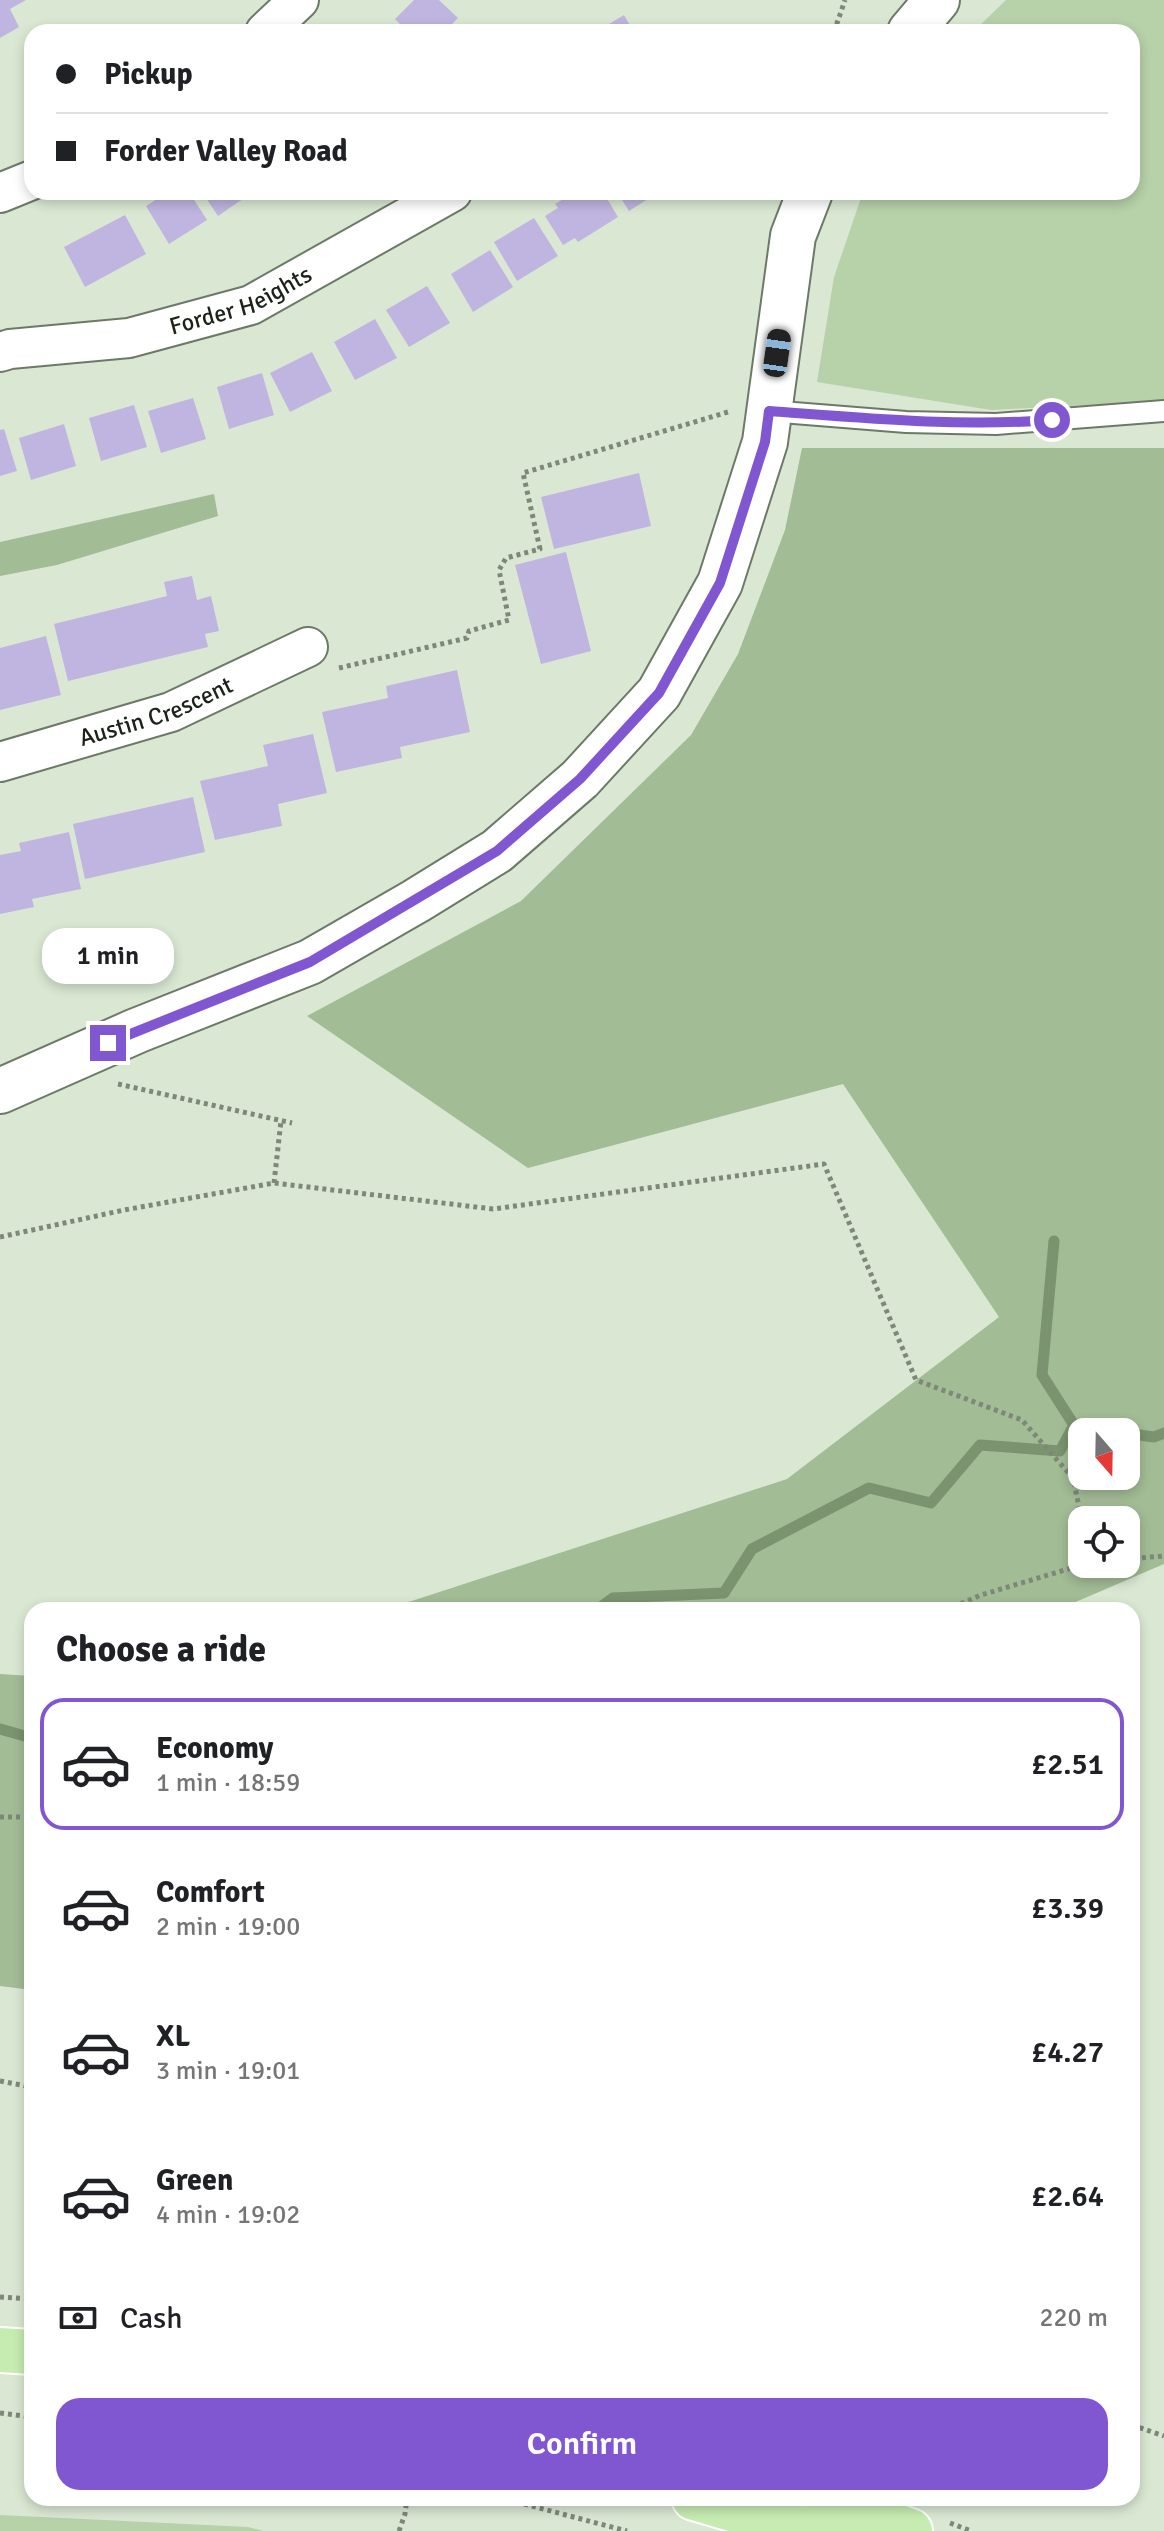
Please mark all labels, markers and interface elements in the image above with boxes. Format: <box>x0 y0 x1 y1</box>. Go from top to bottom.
text: Pickup <box>104 56 193 93</box>
text: Forder Valley Road <box>104 133 348 170</box>
street label: Forder Heights <box>166 259 317 341</box>
car <box>762 328 792 378</box>
route start <box>1034 402 1070 438</box>
street label: Austin Crescent <box>76 670 238 753</box>
callout: 1 min <box>42 927 174 983</box>
text: 1 min <box>77 940 139 972</box>
route end <box>90 1025 126 1061</box>
north arrow <box>1068 1418 1140 1490</box>
map controls <box>1068 1418 1140 1578</box>
button: locate <box>1068 1506 1140 1578</box>
text: Choose a ride <box>56 1627 266 1672</box>
icon: car <box>60 1728 132 1800</box>
text: Economy <box>156 1730 273 1767</box>
text: £2.51 <box>1031 1746 1104 1783</box>
text: 1 min · 18:59 <box>156 1767 300 1799</box>
icon: car <box>60 1872 132 1944</box>
text: Comfort <box>156 1874 265 1911</box>
text: £3.39 <box>1031 1890 1104 1927</box>
text: 2 min · 19:00 <box>156 1911 300 1943</box>
icon: car <box>60 2016 132 2088</box>
text: XL <box>156 2018 190 2055</box>
text: £4.27 <box>1031 2034 1104 2071</box>
text: 3 min · 19:01 <box>156 2055 300 2087</box>
icon: car <box>60 2160 132 2232</box>
text: Green <box>156 2162 233 2199</box>
text: £2.64 <box>1031 2178 1104 2215</box>
text: 4 min · 19:02 <box>156 2199 300 2231</box>
icon: cash <box>56 2296 100 2340</box>
text: Cash <box>120 2300 183 2337</box>
text: 220 m <box>1039 2302 1108 2334</box>
button: Confirm <box>56 2398 1108 2490</box>

